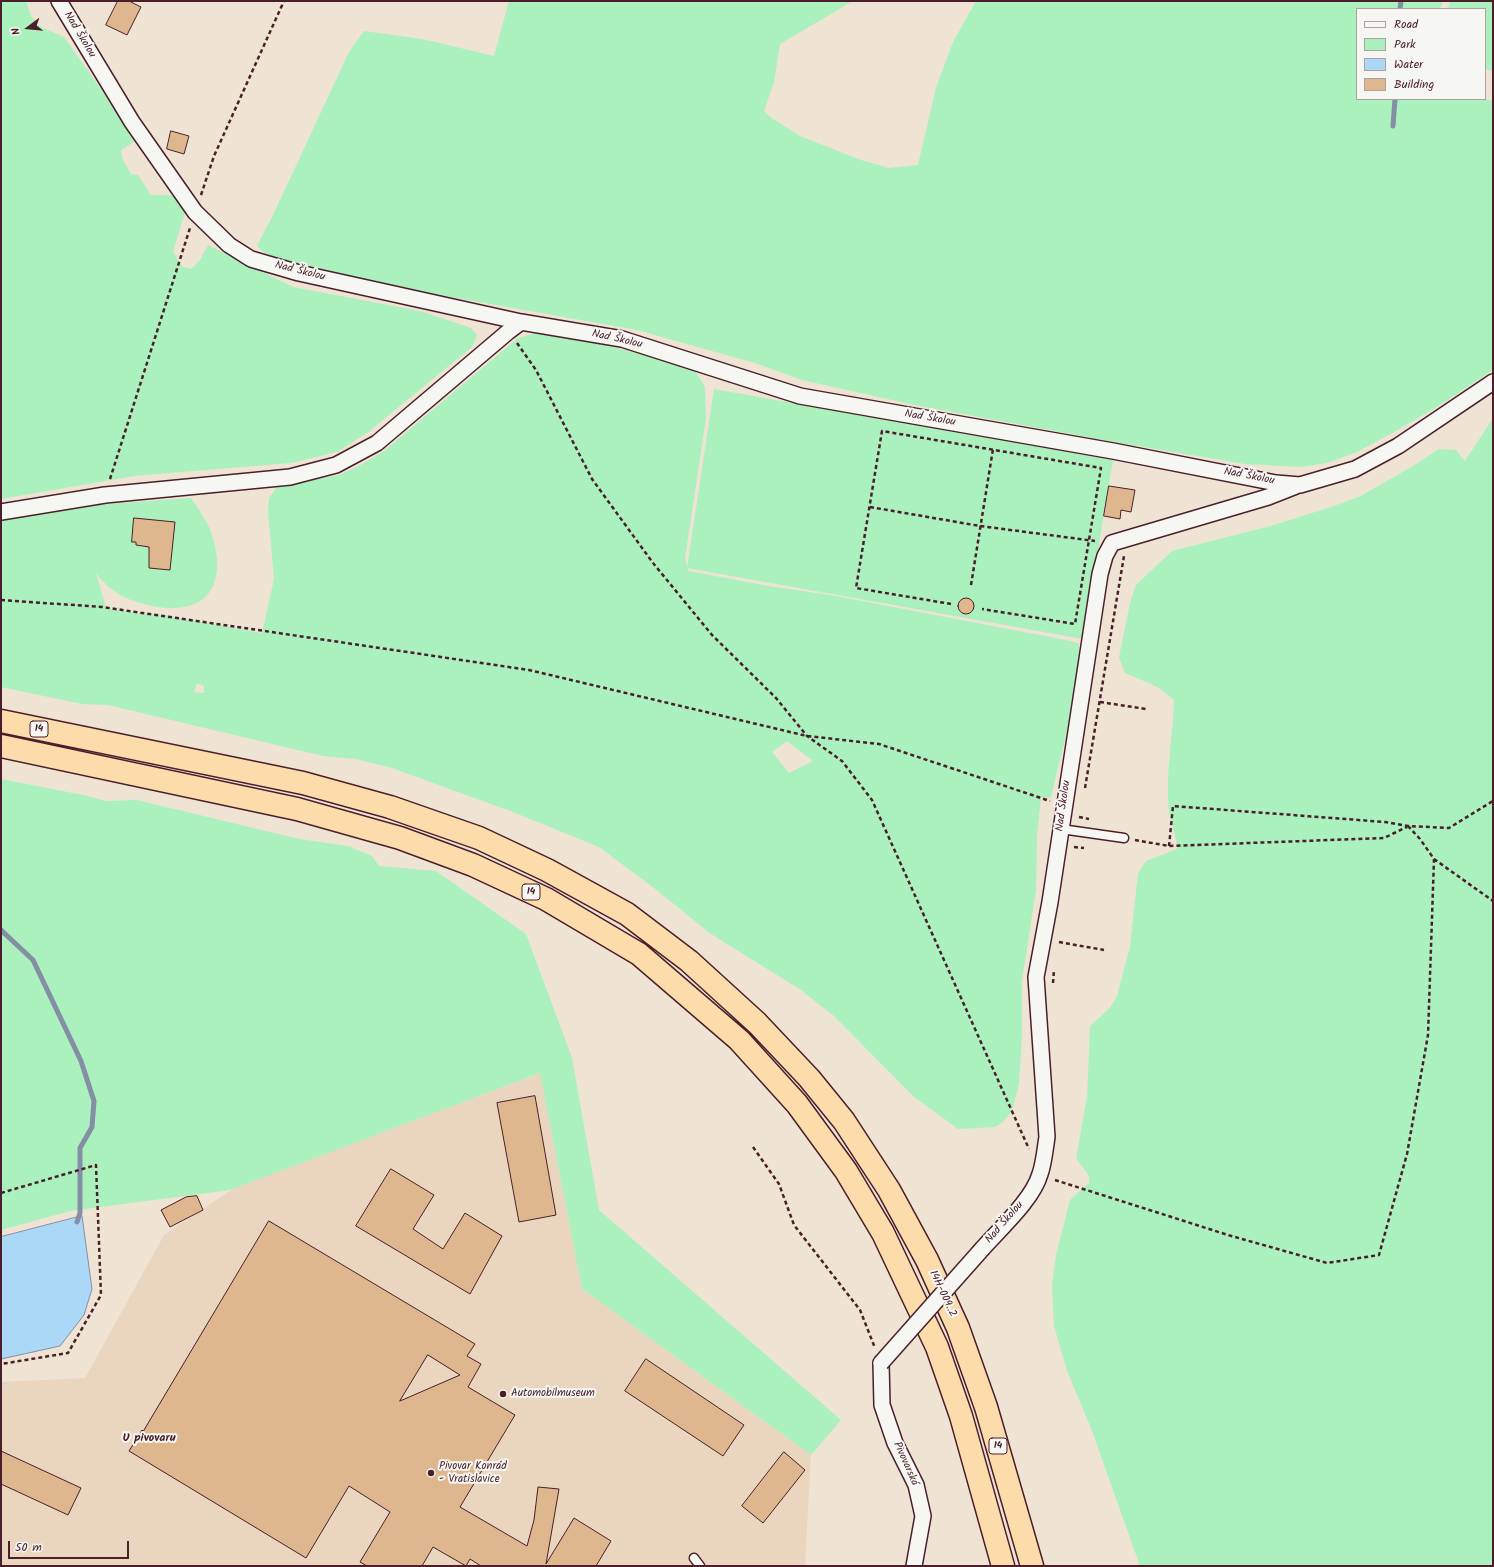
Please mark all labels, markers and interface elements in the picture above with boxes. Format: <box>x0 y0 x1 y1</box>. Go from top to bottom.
north arrow <box>8 8 48 48</box>
legend <box>1356 8 1486 100</box>
street label: Nad Školou <box>60 10 98 60</box>
text: Road <box>1394 15 1418 34</box>
text: N <box>7 25 26 37</box>
text: Park <box>1394 35 1416 54</box>
text: Water <box>1394 55 1423 74</box>
text: Building <box>1394 75 1434 94</box>
street label: Nad Školou <box>273 259 327 285</box>
street label: Nad Školou <box>590 328 644 352</box>
street label: Nad Školou <box>904 408 956 430</box>
street label: Nad Školou <box>1223 466 1275 488</box>
road number: 14 <box>30 721 48 737</box>
street label: Nad Školou <box>1054 780 1074 832</box>
road number: 14 <box>522 884 540 900</box>
street label: Nad Školou <box>983 1199 1027 1247</box>
street label: 14H-009..2 <box>925 1269 959 1319</box>
place label: Automobilmuseum <box>511 1387 595 1401</box>
marker: Automobilmuseum <box>498 1389 508 1399</box>
district label: U pivovaru <box>122 1432 176 1446</box>
road number: 14 <box>989 1438 1007 1454</box>
street label: Pivovarská <box>889 1440 921 1488</box>
place label: Pivovar Konrád - Vratislavice <box>439 1460 507 1486</box>
marker: Pivovar Konrád - Vratislavice <box>426 1468 436 1478</box>
scale bar <box>10 1533 131 1559</box>
text: 50 m <box>15 1538 42 1557</box>

